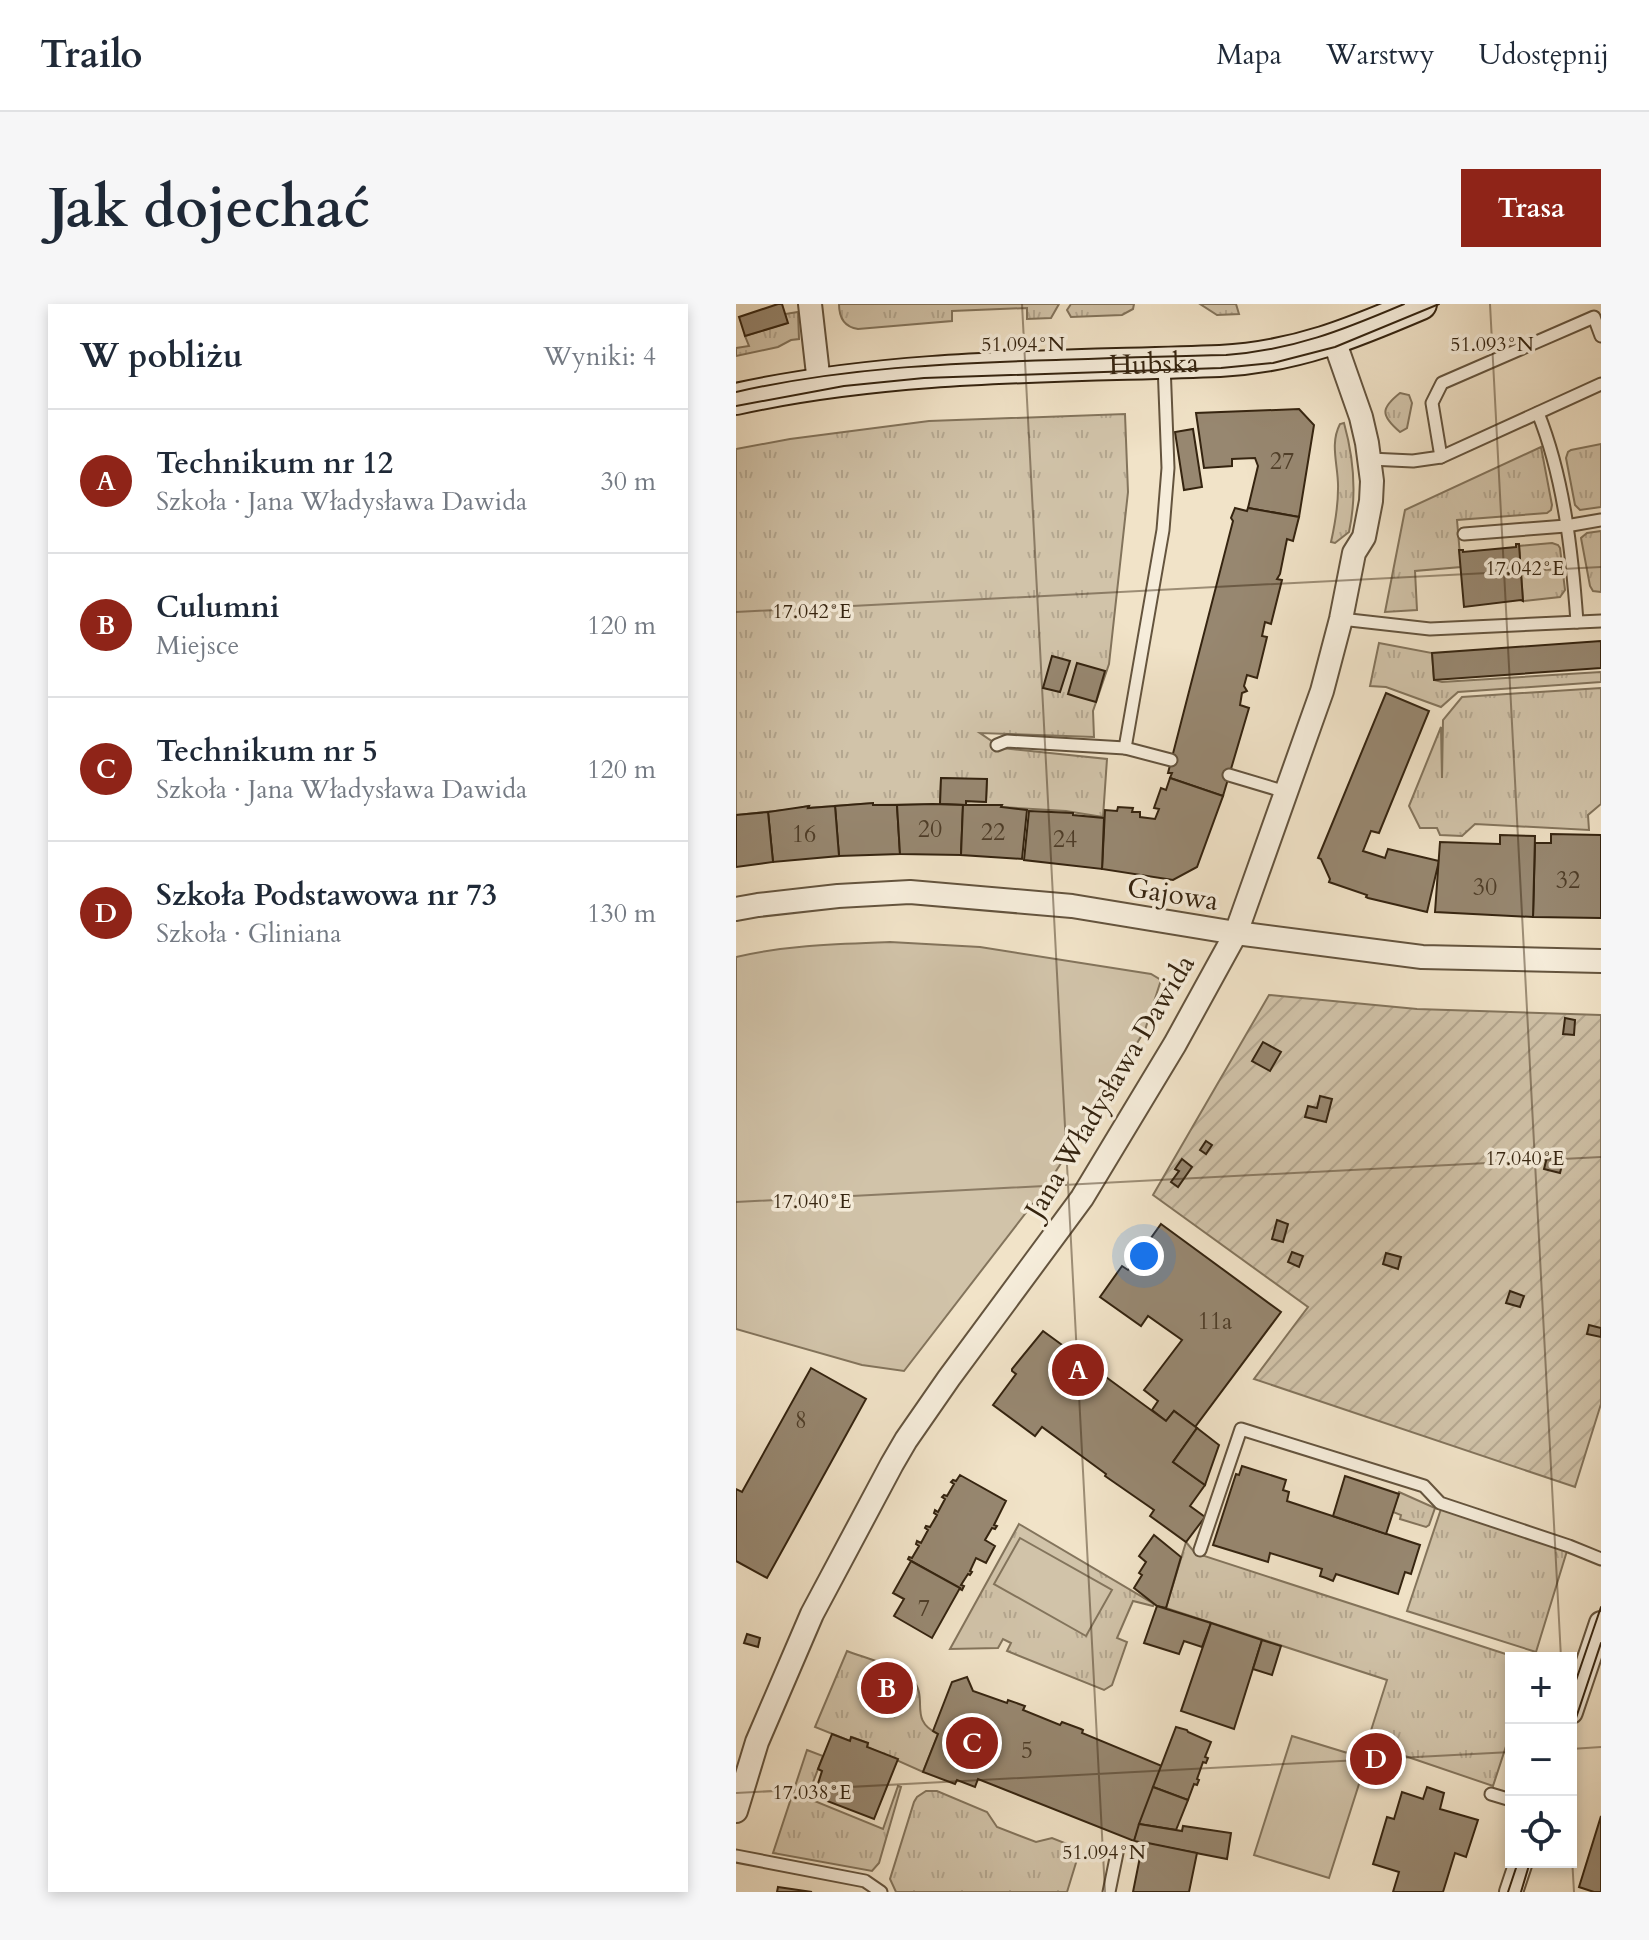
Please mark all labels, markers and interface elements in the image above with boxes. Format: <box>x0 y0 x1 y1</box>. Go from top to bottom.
text: Trailo <box>40 29 142 81</box>
text: Mapa <box>1216 36 1282 74</box>
text: Warstwy <box>1326 36 1435 74</box>
text: Udostępnij <box>1479 36 1609 74</box>
button: Trasa <box>1461 169 1601 247</box>
text: Jak dojechać <box>48 171 370 246</box>
text: 51.094°N <box>981 331 1065 358</box>
text: 51.093°N <box>1450 331 1534 358</box>
text: W pobliżu <box>80 333 243 379</box>
text: Wyniki: 4 <box>543 339 656 374</box>
street label: Hubska <box>1108 344 1200 384</box>
text: Technikum nr 12 <box>156 443 393 484</box>
house number: 27 <box>1270 445 1294 478</box>
text: A <box>96 464 116 499</box>
text: 30 m <box>600 464 656 499</box>
text: Szkoła · Jana Władysława Dawida <box>156 484 527 519</box>
text: 17.042°E <box>1486 555 1564 582</box>
text: Culumni <box>156 587 280 628</box>
text: 17.042°E <box>773 598 851 625</box>
text: B <box>97 608 115 643</box>
text: 120 m <box>587 608 656 643</box>
text: Miejsce <box>156 628 239 663</box>
text: Technikum nr 5 <box>156 731 378 772</box>
text: C <box>96 752 116 787</box>
text: 120 m <box>587 752 656 787</box>
text: Szkoła · Jana Władysława Dawida <box>156 772 527 807</box>
house number: 20 <box>918 813 942 846</box>
house number: 22 <box>981 816 1005 849</box>
house number: 16 <box>792 818 816 851</box>
house number: 24 <box>1053 823 1077 856</box>
house number: 32 <box>1556 864 1580 897</box>
street label: Gajowa <box>1125 868 1221 920</box>
house number: 30 <box>1473 871 1497 904</box>
text: Szkoła Podstawowa nr 73 <box>156 875 497 916</box>
text: D <box>95 896 117 931</box>
text: 130 m <box>587 896 656 931</box>
text: Szkoła · Gliniana <box>156 916 341 951</box>
street label: Jana Władysława Dawida <box>1014 948 1204 1229</box>
text: 17.040°E <box>1486 1145 1564 1172</box>
text: 17.040°E <box>773 1188 851 1215</box>
your location <box>1124 1236 1164 1276</box>
house number: 11a <box>1198 1305 1233 1338</box>
pin: A <box>1052 1340 1104 1400</box>
house number: 8 <box>795 1404 807 1437</box>
house number: 7 <box>918 1592 930 1625</box>
map controls <box>1505 1652 1577 1868</box>
button: + <box>1505 1652 1577 1724</box>
pin: B <box>861 1658 913 1718</box>
pin: C <box>946 1713 998 1773</box>
button: − <box>1505 1724 1577 1796</box>
pin: D <box>1350 1729 1402 1789</box>
house number: 5 <box>1021 1734 1033 1767</box>
text: 17.038°E <box>773 1779 851 1806</box>
button: locate <box>1505 1796 1577 1868</box>
text: 51.094°N <box>1062 1839 1146 1866</box>

